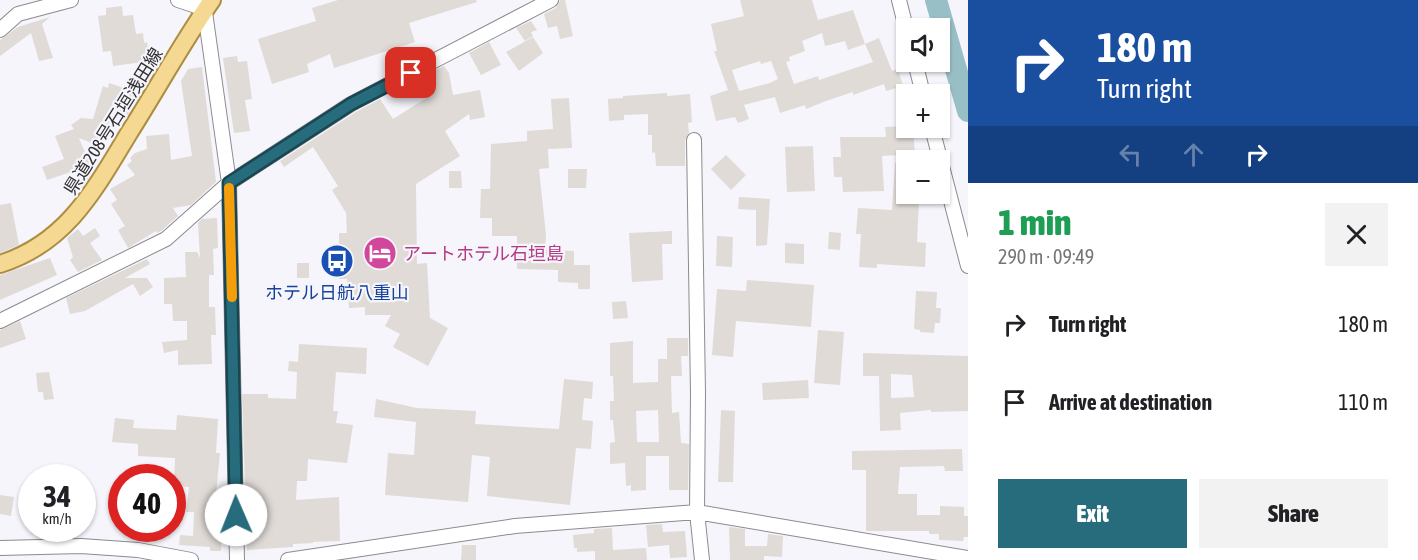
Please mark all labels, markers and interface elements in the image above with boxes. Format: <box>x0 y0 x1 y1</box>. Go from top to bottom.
map controls <box>896 18 950 204</box>
button: sound <box>896 18 950 72</box>
text: 180 m <box>1097 23 1192 71</box>
icon: right <box>998 24 1076 102</box>
street label: 県道208号石垣浅田線 <box>59 44 167 198</box>
pin <box>385 47 436 98</box>
icon: arrive <box>394 56 427 89</box>
text: Turn right <box>1097 73 1192 104</box>
button: + <box>896 84 950 138</box>
icon: left <box>1114 138 1147 171</box>
icon: ahead <box>1177 138 1210 171</box>
icon: right <box>1240 138 1273 171</box>
button: − <box>896 150 950 204</box>
text: 1 min <box>998 201 1072 243</box>
button: close <box>1325 203 1388 266</box>
hotel icon: アートホテル石垣島 <box>362 235 398 271</box>
bus stop icon: ホテル日航八重山 <box>319 243 355 279</box>
place label: アートホテル石垣島 <box>403 243 564 264</box>
text: 290 m · 09:49 <box>998 245 1094 268</box>
place label: ホテル日航八重山 <box>265 282 409 303</box>
icon: right <box>998 308 1031 341</box>
text: Turn right <box>1049 311 1126 337</box>
text: 180 m <box>1338 311 1388 337</box>
icon: arrive <box>998 386 1031 419</box>
text: Arrive at destination <box>1049 389 1212 415</box>
text: 110 m <box>1338 389 1388 415</box>
speed limit sign: 40 <box>108 464 186 542</box>
text: 34 <box>43 479 71 513</box>
button: Exit <box>998 479 1187 548</box>
button: Share <box>1199 479 1388 548</box>
position arrow <box>204 483 268 547</box>
text: km/h <box>42 510 72 527</box>

